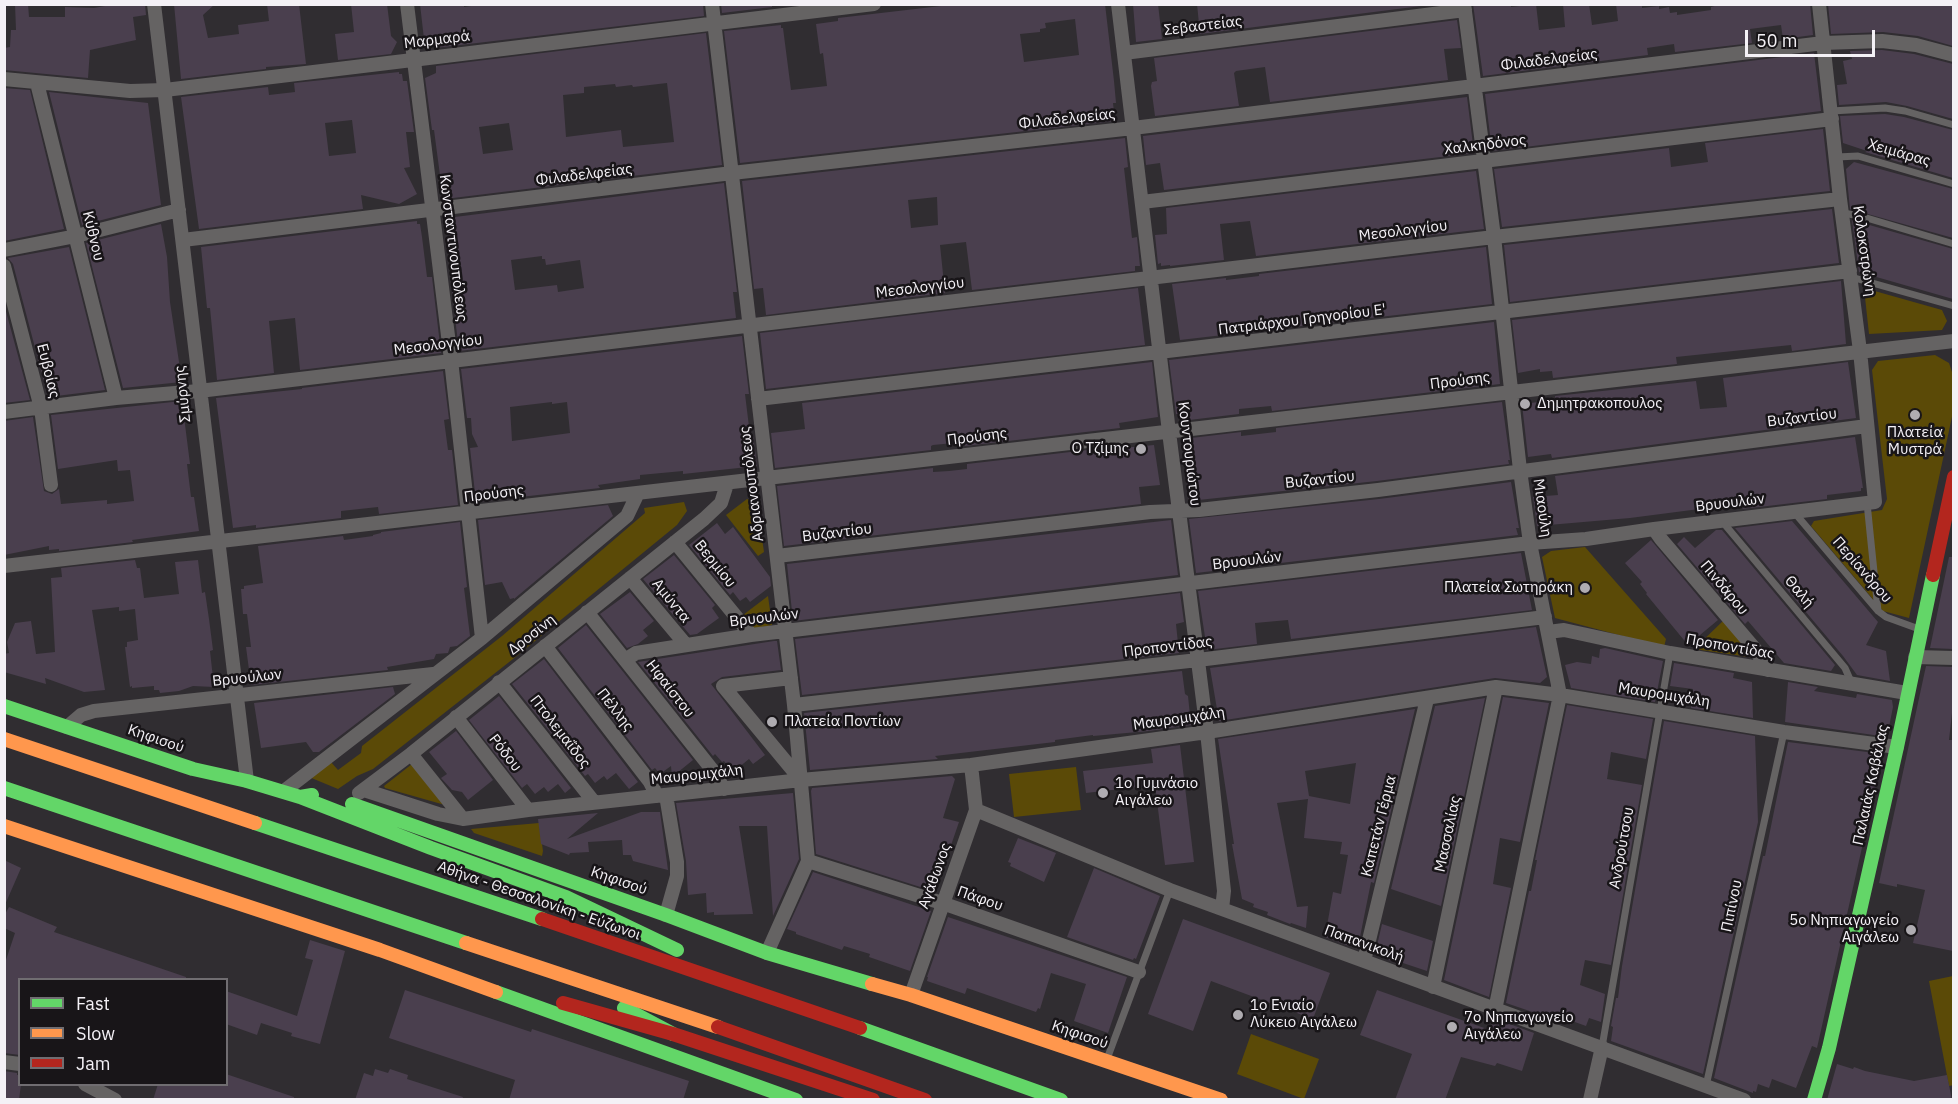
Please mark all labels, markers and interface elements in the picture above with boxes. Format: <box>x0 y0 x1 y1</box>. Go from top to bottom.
street label: Σεβαστείας <box>1163 12 1243 40</box>
scale bar <box>1748 18 1878 56</box>
street label: Μαρμαρά <box>403 27 471 53</box>
text: 50 m <box>1756 29 1798 52</box>
street label: Φιλαδελφείας <box>1500 45 1598 75</box>
street label: Φιλαδελφείας <box>1018 105 1116 133</box>
street label: Χαλκηδόνος <box>1443 131 1527 159</box>
street label: Χειμάρας <box>1866 135 1932 171</box>
street label: Φιλαδελφείας <box>535 160 633 190</box>
street label: Κωνσταντινουπόλεως <box>435 173 471 323</box>
street label: Κολοκοτρώνη <box>1849 204 1879 298</box>
street label: Κύθνου <box>78 209 108 263</box>
street label: Μεσολογγίου <box>1358 217 1448 245</box>
street label: Μεσολογγίου <box>875 274 965 302</box>
street label: Πατριάρχου Γρηγορίου Ε' <box>1217 301 1387 339</box>
street label: Μεσολογγίου <box>393 331 483 359</box>
street label: Ευβοίας <box>33 342 63 400</box>
street label: Σμύρνης <box>171 364 195 424</box>
street label: Προύσης <box>1429 368 1491 394</box>
place label: Δημητρακοπουλος <box>1537 395 1662 413</box>
marker: Δημητρακοπουλος <box>1518 397 1532 411</box>
street label: Κουντουριώτου <box>1174 401 1204 507</box>
street label: Βυζαντίου <box>1766 405 1838 431</box>
marker: Πλατεία Μυστρά <box>1908 408 1922 422</box>
street label: Προύσης <box>946 424 1008 450</box>
place label: Πλατεία Μυστρά <box>1887 424 1943 459</box>
street label: Αδριανουπόλεως <box>736 425 768 543</box>
place label: Ο Τζίμης <box>1071 440 1129 458</box>
marker: Ο Τζίμης <box>1134 442 1148 456</box>
street label: Βυζαντίου <box>1284 467 1356 493</box>
street label: Μιαούλη <box>1529 477 1555 539</box>
street label: Προύσης <box>463 481 525 507</box>
street label: Βρυουλών <box>1694 490 1766 516</box>
street label: Βυζαντίου <box>801 520 873 546</box>
street label: Περίανδρου <box>1828 533 1896 607</box>
street label: Βερμίου <box>690 537 740 591</box>
street label: Βρυουλών <box>1211 548 1283 574</box>
street label: Πινδάρου <box>1696 557 1752 619</box>
street label: Θαλή <box>1780 572 1818 612</box>
street label: Αμύντα <box>648 575 694 627</box>
place label: Πλατεία Σωτηράκη <box>1444 579 1573 597</box>
marker: Πλατεία Σωτηράκη <box>1578 581 1592 595</box>
street label: Βρυουλών <box>728 605 800 631</box>
street label: Δροσίνη <box>504 611 560 659</box>
street label: Προποντίδας <box>1684 630 1776 664</box>
street label: Προποντίδας <box>1123 633 1213 661</box>
street label: Ηφαίστου <box>642 657 698 721</box>
street label: Βρυούλων <box>211 665 283 691</box>
street label: Μαυρομιχάλη <box>1617 679 1711 711</box>
street label: Πέλλης <box>593 685 637 735</box>
street label: Πτολεμαΐδος <box>526 692 594 772</box>
street label: Μαυρομιχάλη <box>1132 704 1226 734</box>
place label: Πλατεία Ποντίων <box>784 713 901 731</box>
marker: Πλατεία Ποντίων <box>765 715 779 729</box>
street label: Κηφισού <box>125 721 187 757</box>
street label: Παλαιάς Καβάλας <box>1849 723 1893 847</box>
street label: Ρόδου <box>485 731 525 775</box>
street label: Μαυρομιχάλη <box>650 761 744 789</box>
street label: Καπετάν Γέρμα <box>1358 773 1400 879</box>
place label: 1ο Γυμνάσιο Αιγάλεω <box>1115 775 1198 810</box>
marker: 1ο Γυμνάσιο Αιγάλεω <box>1096 786 1110 800</box>
street label: Μασσαλίας <box>1431 794 1465 874</box>
street label: Ανδρούτσου <box>1606 806 1638 890</box>
street label: Αγάθωνος <box>915 841 955 911</box>
street label: Αθήνα - Θεσσαλονίκη - Εύζωνοι <box>435 858 643 944</box>
street label: Κηφισού <box>588 863 650 899</box>
street label: Πιπίνου <box>1718 878 1746 934</box>
street label: Πάφου <box>955 883 1005 915</box>
place label: 5ο Νηπιαγωγείο Αιγάλεω <box>1789 912 1899 947</box>
street label: Παπανικολή <box>1322 921 1406 967</box>
marker: 5ο Νηπιαγωγείο Αιγάλεω <box>1904 923 1918 937</box>
legend <box>18 978 228 1086</box>
text: Fast <box>76 992 110 1015</box>
place label: 1ο Ενιαίο Λύκειο Αιγάλεω <box>1250 997 1357 1032</box>
marker: 1ο Ενιαίο Λύκειο Αιγάλεω <box>1231 1008 1245 1022</box>
place label: 7ο Νηπιαγωγείο Αιγάλεω <box>1464 1009 1574 1044</box>
street label: Κηφισού <box>1049 1017 1111 1053</box>
marker: 7ο Νηπιαγωγείο Αιγάλεω <box>1445 1020 1459 1034</box>
text: Slow <box>76 1022 115 1045</box>
text: Jam <box>76 1052 111 1075</box>

